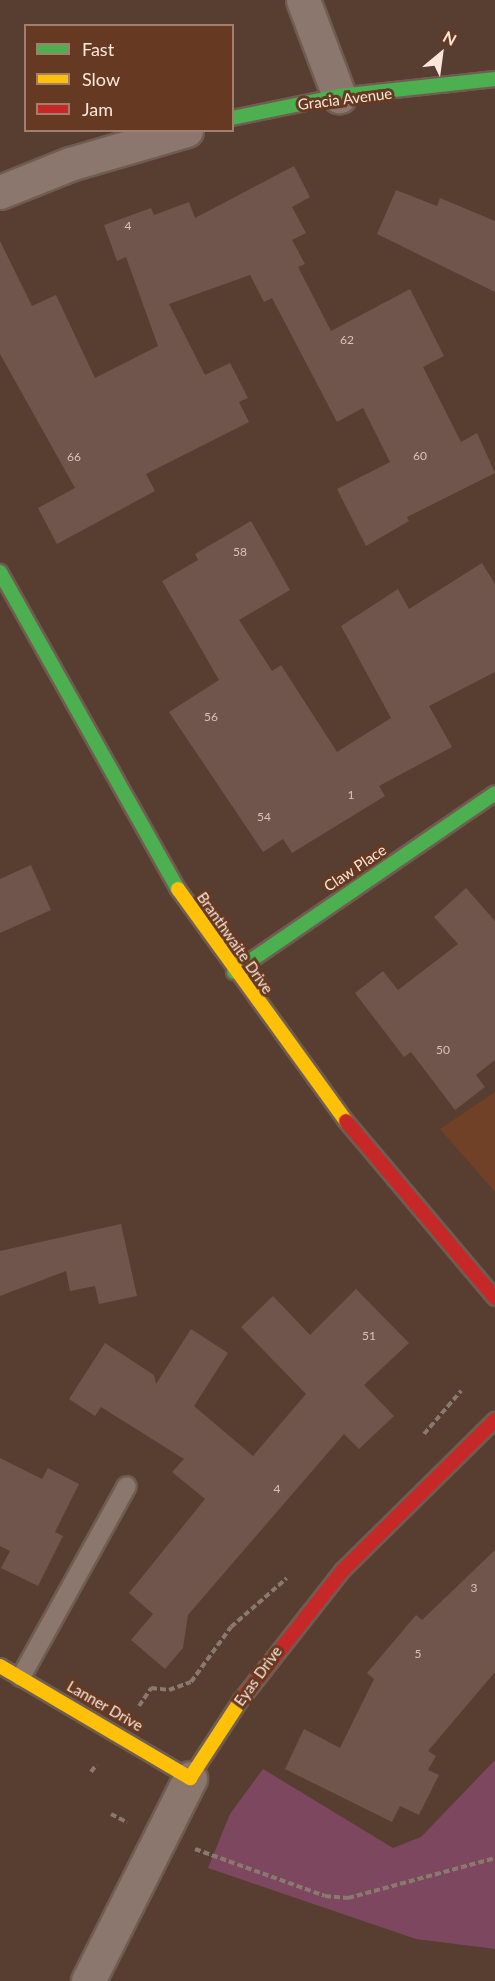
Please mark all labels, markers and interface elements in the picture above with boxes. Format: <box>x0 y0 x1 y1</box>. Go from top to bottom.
legend <box>24 24 234 132</box>
north arrow <box>411 24 471 84</box>
text: N <box>440 27 460 49</box>
text: Fast <box>82 38 114 60</box>
text: Slow <box>82 68 120 90</box>
street label: Gracia Avenue <box>297 84 393 114</box>
text: Jam <box>82 98 113 120</box>
house number: 4 <box>125 219 131 233</box>
house number: 62 <box>340 333 354 347</box>
house number: 60 <box>413 449 427 463</box>
house number: 66 <box>67 450 81 464</box>
house number: 58 <box>233 545 247 559</box>
house number: 56 <box>204 710 218 724</box>
house number: 1 <box>348 788 354 802</box>
house number: 54 <box>257 810 271 824</box>
street label: Claw Place <box>320 841 390 895</box>
street label: Branthwaite Drive <box>193 889 277 997</box>
house number: 50 <box>436 1043 450 1057</box>
house number: 51 <box>362 1329 376 1343</box>
house number: 4 <box>274 1482 280 1496</box>
house number: 3 <box>471 1581 477 1595</box>
street label: Eyas Drive <box>230 1643 286 1709</box>
house number: 5 <box>415 1647 421 1661</box>
street label: Lanner Drive <box>64 1677 146 1735</box>

